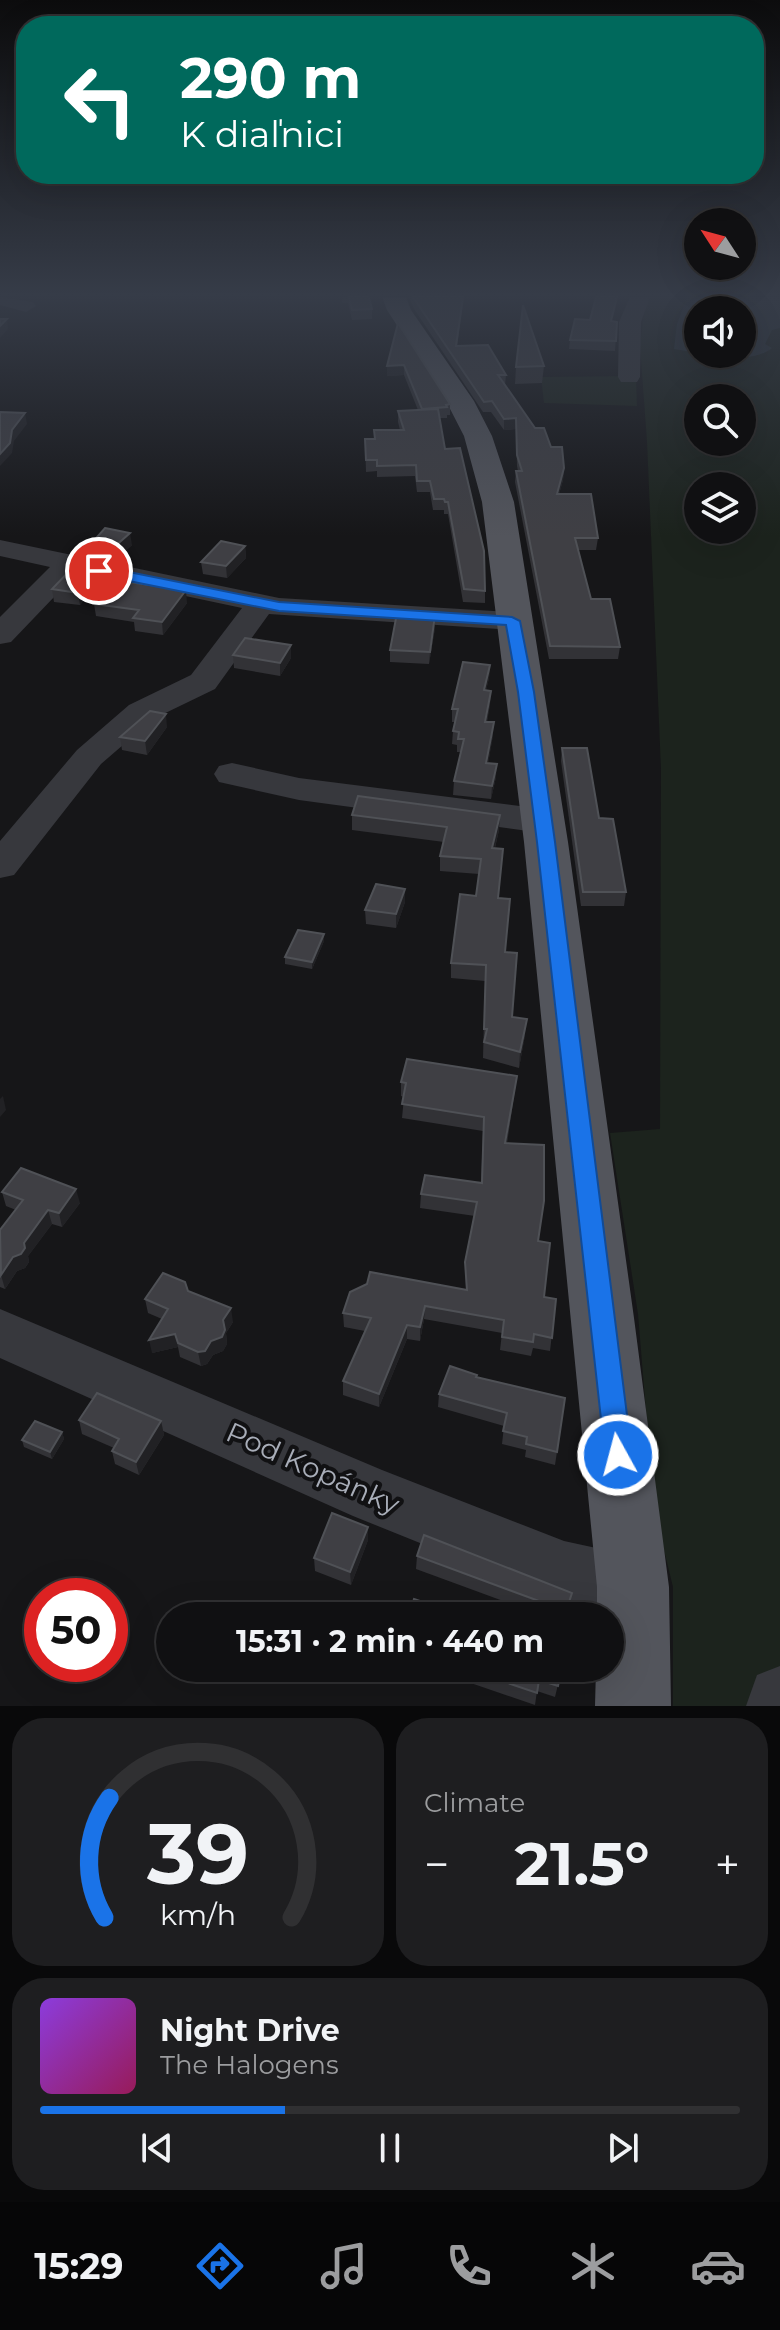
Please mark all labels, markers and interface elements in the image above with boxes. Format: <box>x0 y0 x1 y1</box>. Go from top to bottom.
text: 290 m <box>180 44 361 112</box>
icon: left <box>48 48 152 152</box>
text: K diaľnici <box>180 112 344 156</box>
north arrow <box>684 208 756 280</box>
map controls <box>684 208 756 544</box>
button: sound <box>684 296 756 368</box>
button: search <box>684 384 756 456</box>
button: layers <box>684 472 756 544</box>
pin <box>65 537 133 605</box>
icon: arrive <box>77 549 121 593</box>
position arrow <box>576 1413 660 1497</box>
street label: Pod Kopánky <box>221 1415 406 1522</box>
speed limit sign: 50 <box>24 1578 128 1682</box>
text: 15:31 · 2 min · 440 m <box>236 1623 544 1660</box>
text: Climate <box>424 1787 525 1819</box>
text: 39 <box>146 1803 249 1905</box>
text: 21.5° <box>514 1827 650 1900</box>
text: − <box>424 1837 449 1891</box>
text: + <box>715 1837 740 1891</box>
text: km/h <box>160 1897 236 1932</box>
text: Night Drive <box>160 2012 340 2049</box>
text: The Halogens <box>160 2049 339 2081</box>
icon: previous <box>135 2126 179 2170</box>
icon: pause <box>368 2126 412 2170</box>
icon: next <box>601 2126 645 2170</box>
icon: directions <box>192 2238 248 2294</box>
icon: music <box>316 2238 372 2294</box>
icon: phone <box>441 2238 497 2294</box>
icon: climate <box>565 2238 621 2294</box>
icon: car <box>690 2238 746 2294</box>
text: 15:29 <box>34 2244 123 2288</box>

